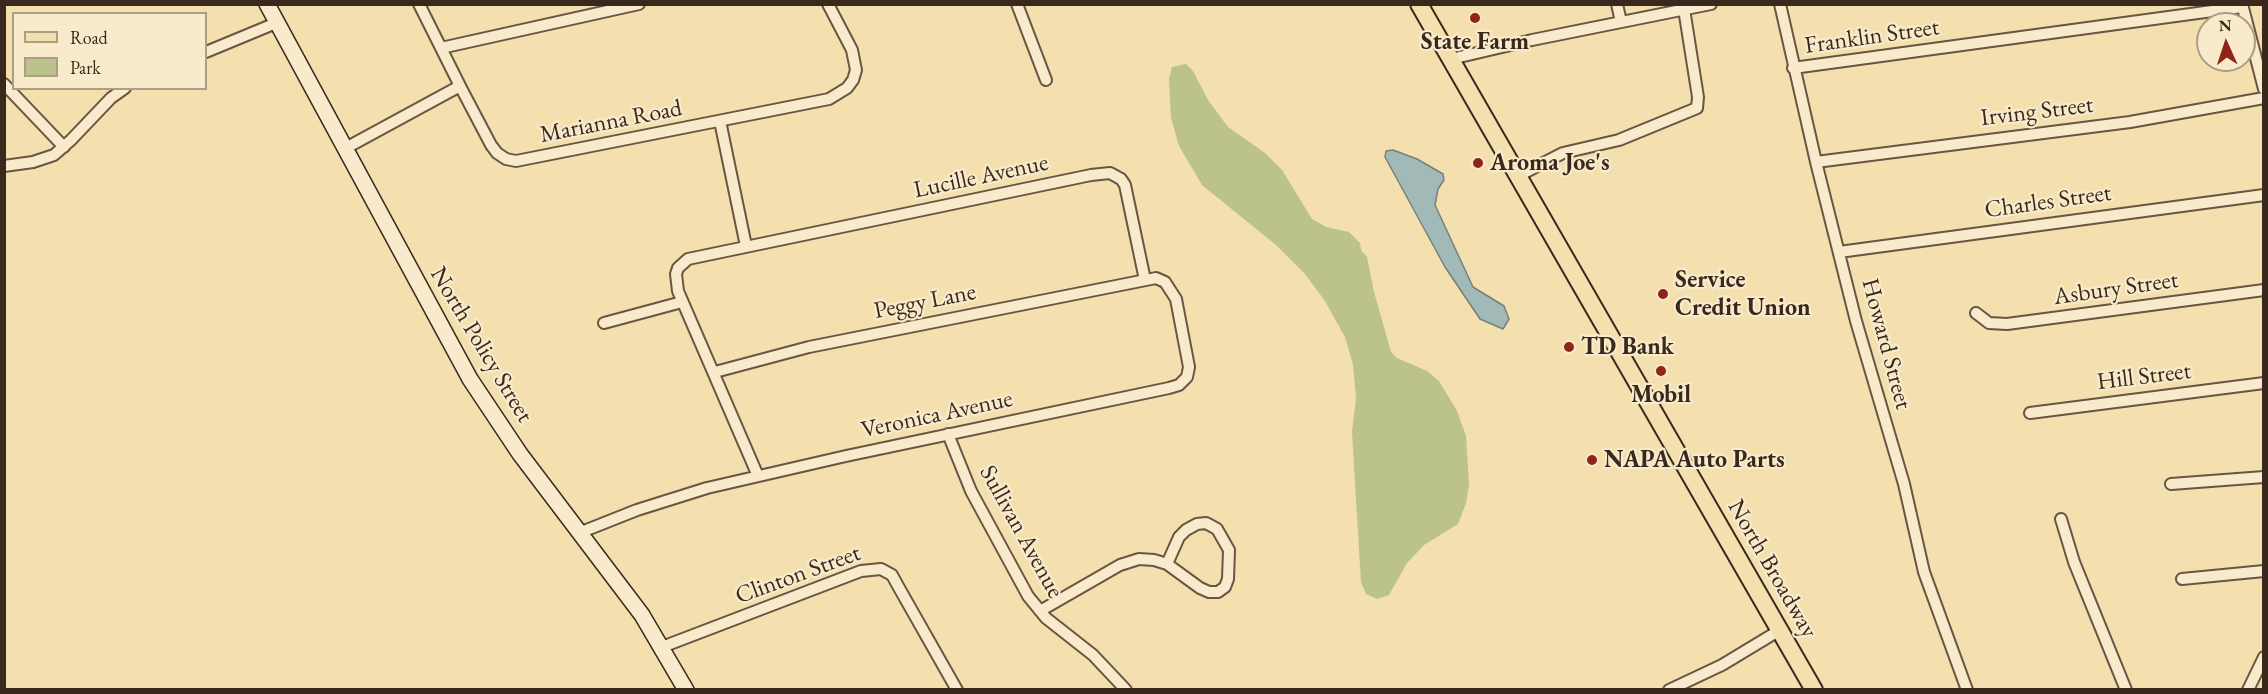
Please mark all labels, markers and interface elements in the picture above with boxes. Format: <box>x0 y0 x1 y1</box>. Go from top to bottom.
marker: State Farm <box>1468 11 1482 25</box>
legend <box>12 12 207 90</box>
north arrow <box>2196 12 2256 72</box>
street label: Franklin Street <box>1803 13 1941 61</box>
text: N <box>2218 15 2232 36</box>
text: Road <box>70 26 108 49</box>
place label: State Farm <box>1421 28 1529 56</box>
text: Park <box>70 56 101 79</box>
street label: Irving Street <box>1979 91 2095 133</box>
street label: Marianna Road <box>538 94 684 150</box>
street label: Lucille Avenue <box>911 149 1051 205</box>
place label: Aroma Joe's <box>1490 149 1610 177</box>
marker: Aroma Joe's <box>1471 156 1485 170</box>
street label: Charles Street <box>1983 179 2113 225</box>
street label: North Policy Street <box>423 262 539 428</box>
place label: Service Credit Union <box>1675 266 1811 322</box>
street label: Asbury Street <box>2052 266 2180 312</box>
street label: Howard Street <box>1855 275 1917 413</box>
street label: Peggy Lane <box>872 278 978 326</box>
marker: Service Credit Union <box>1656 287 1670 301</box>
place label: TD Bank <box>1581 333 1674 361</box>
marker: TD Bank <box>1562 340 1576 354</box>
street label: Hill Street <box>2095 357 2193 397</box>
marker: Mobil <box>1654 364 1668 378</box>
place label: Mobil <box>1631 381 1691 409</box>
street label: Veronica Avenue <box>859 385 1015 445</box>
place label: NAPA Auto Parts <box>1604 446 1785 474</box>
marker: NAPA Auto Parts <box>1585 453 1599 467</box>
street label: Sullivan Avenue <box>973 461 1069 603</box>
street label: North Broadway <box>1721 495 1823 643</box>
street label: Clinton Street <box>732 539 864 611</box>

